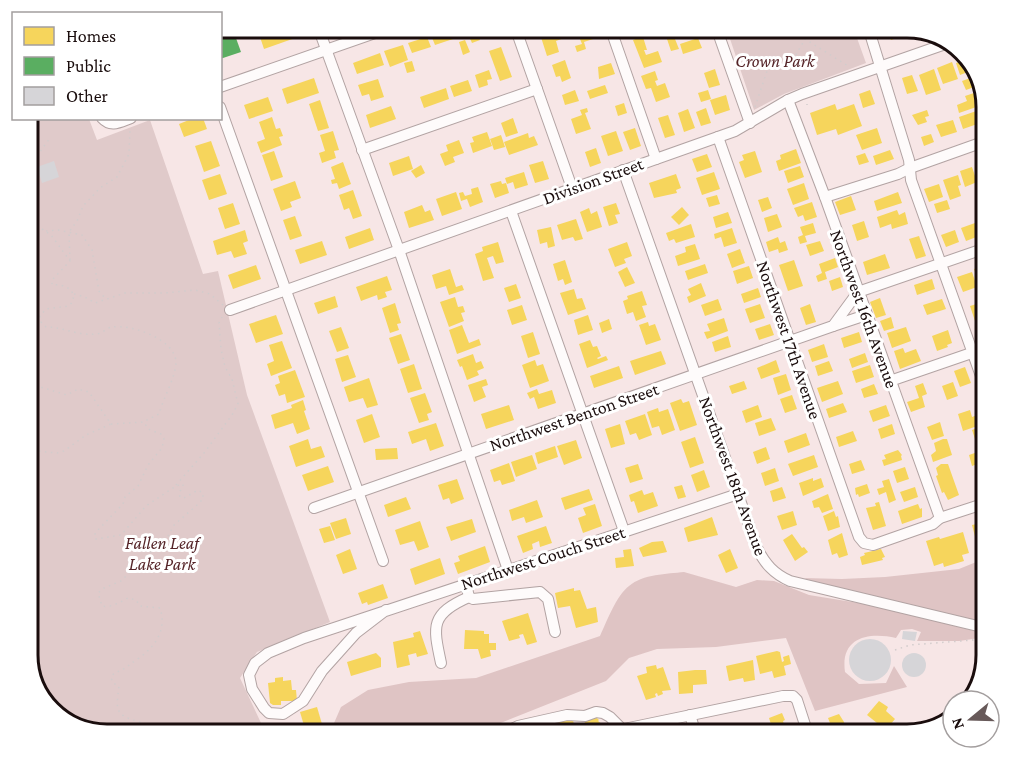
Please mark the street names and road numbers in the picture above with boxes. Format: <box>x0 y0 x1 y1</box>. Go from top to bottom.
street label: Division Street <box>540 153 647 208</box>
street label: Northwest 16th Avenue <box>826 227 902 391</box>
street label: Northwest 17th Avenue <box>752 258 826 422</box>
street label: Northwest Benton Street <box>487 378 662 455</box>
street label: Northwest 18th Avenue <box>695 394 771 558</box>
street label: Northwest Couch Street <box>458 522 629 594</box>

